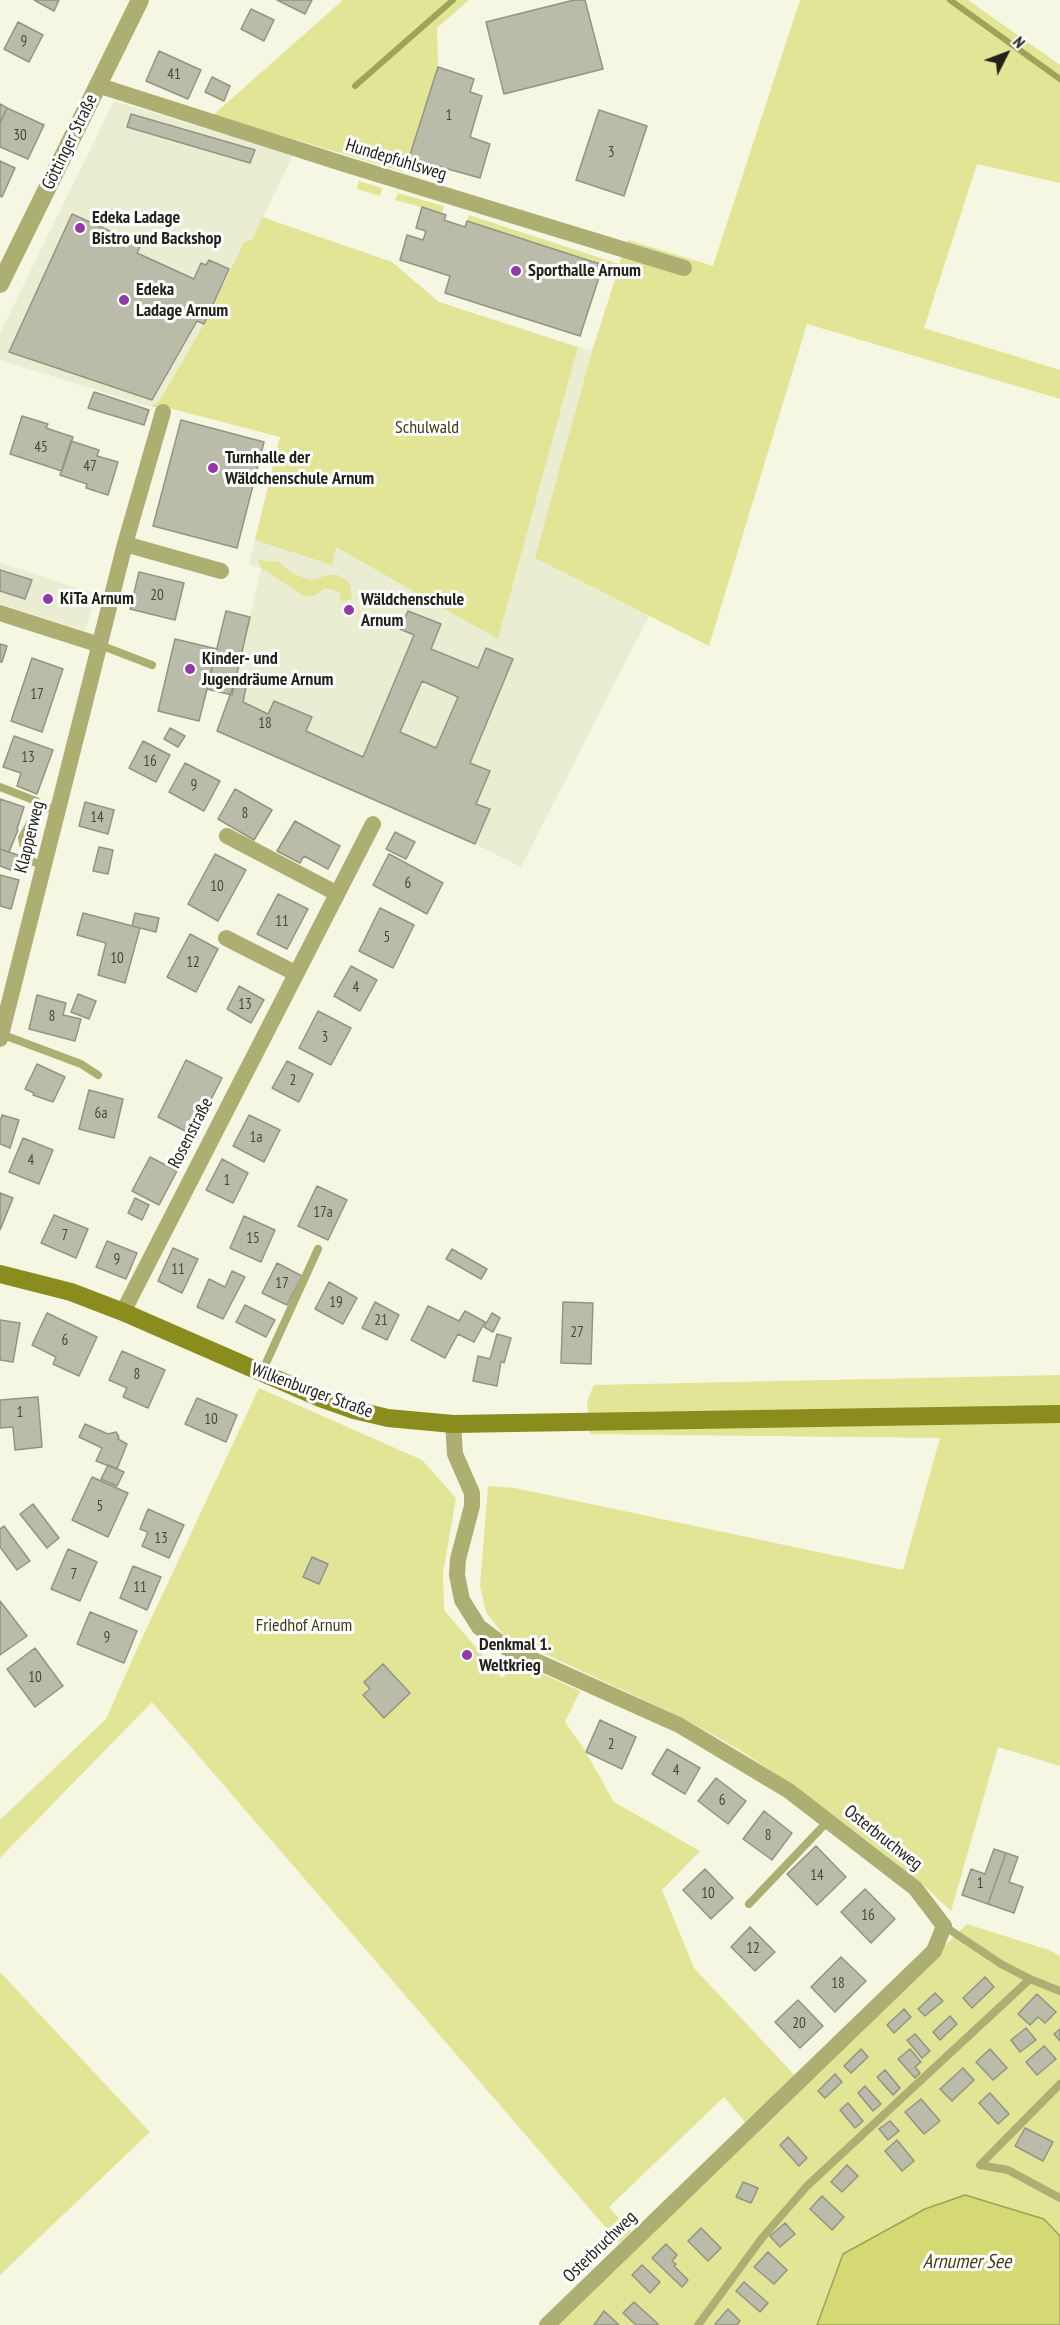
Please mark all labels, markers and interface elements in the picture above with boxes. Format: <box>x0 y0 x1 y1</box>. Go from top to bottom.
north arrow <box>976 24 1036 84</box>
text: N <box>1009 32 1030 52</box>
house number: 9 <box>21 33 27 51</box>
house number: 41 <box>167 66 181 84</box>
street label: Göttinger Straße <box>38 91 102 193</box>
house number: 1 <box>446 107 452 125</box>
house number: 30 <box>13 127 27 145</box>
street label: Hundepfuhlsweg <box>343 134 449 186</box>
house number: 3 <box>608 144 614 162</box>
place label: Edeka Ladage Bistro und Backshop <box>92 207 222 250</box>
marker: Edeka Ladage Bistro und Backshop <box>73 221 87 235</box>
place label: Sporthalle Arnum <box>528 260 641 282</box>
marker: Sporthalle Arnum <box>509 264 523 278</box>
place label: Edeka Ladage Arnum <box>136 279 228 322</box>
marker: Edeka Ladage Arnum <box>117 293 131 307</box>
park label: Schulwald <box>395 417 459 439</box>
house number: 45 <box>34 439 48 457</box>
place label: Turnhalle der Wäldchenschule Arnum <box>225 447 374 490</box>
house number: 47 <box>83 458 97 476</box>
marker: Turnhalle der Wäldchenschule Arnum <box>206 461 220 475</box>
house number: 20 <box>150 587 164 605</box>
place label: KiTa Arnum <box>60 588 134 610</box>
place label: Wäldchenschule Arnum <box>361 589 464 632</box>
marker: KiTa Arnum <box>41 592 55 606</box>
marker: Wäldchenschule Arnum <box>342 603 356 617</box>
place label: Kinder- und Jugendräume Arnum <box>202 648 333 690</box>
marker: Kinder- und Jugendräume Arnum <box>183 662 197 676</box>
house number: 17 <box>30 686 44 704</box>
house number: 18 <box>258 715 272 733</box>
house number: 13 <box>21 749 35 767</box>
house number: 16 <box>143 753 157 771</box>
house number: 9 <box>191 777 197 795</box>
street label: Klapperweg <box>11 799 49 875</box>
house number: 8 <box>242 805 248 823</box>
house number: 14 <box>90 809 104 827</box>
house number: 6 <box>405 875 411 893</box>
house number: 10 <box>210 878 224 896</box>
house number: 11 <box>275 913 289 931</box>
house number: 5 <box>384 929 390 947</box>
house number: 10 <box>110 950 124 968</box>
house number: 12 <box>186 954 200 972</box>
house number: 4 <box>353 979 359 997</box>
house number: 13 <box>238 996 252 1014</box>
house number: 8 <box>49 1008 55 1026</box>
house number: 3 <box>322 1029 328 1047</box>
house number: 2 <box>290 1072 296 1090</box>
street label: Rosenstraße <box>164 1094 218 1172</box>
house number: 6a <box>95 1105 107 1123</box>
house number: 1a <box>250 1129 262 1147</box>
house number: 4 <box>28 1152 34 1170</box>
house number: 1 <box>224 1172 230 1190</box>
house number: 17a <box>313 1204 333 1222</box>
house number: 7 <box>62 1227 68 1245</box>
house number: 15 <box>246 1230 260 1248</box>
house number: 9 <box>114 1251 120 1269</box>
house number: 11 <box>171 1261 185 1279</box>
house number: 17 <box>275 1275 289 1293</box>
house number: 19 <box>329 1294 343 1312</box>
house number: 21 <box>374 1312 388 1330</box>
house number: 27 <box>570 1324 584 1342</box>
house number: 6 <box>62 1332 68 1350</box>
street label: Wilkenburger Straße <box>248 1359 376 1423</box>
house number: 8 <box>134 1366 140 1384</box>
house number: 1 <box>17 1404 23 1422</box>
house number: 10 <box>204 1411 218 1429</box>
house number: 5 <box>97 1498 103 1516</box>
house number: 13 <box>154 1530 168 1548</box>
house number: 7 <box>71 1566 77 1584</box>
house number: 11 <box>133 1579 147 1597</box>
park label: Friedhof Arnum <box>256 1615 352 1637</box>
house number: 9 <box>104 1629 110 1647</box>
place label: Denkmal 1. Weltkrieg <box>479 1634 552 1676</box>
marker: Denkmal 1. Weltkrieg <box>460 1648 474 1662</box>
house number: 10 <box>28 1669 42 1687</box>
house number: 2 <box>608 1736 614 1754</box>
house number: 4 <box>673 1762 679 1780</box>
house number: 6 <box>719 1792 725 1810</box>
street label: Osterbruchweg <box>839 1801 927 1875</box>
house number: 8 <box>765 1827 771 1845</box>
house number: 14 <box>810 1867 824 1885</box>
house number: 1 <box>977 1875 983 1893</box>
house number: 10 <box>701 1885 715 1903</box>
house number: 16 <box>861 1907 875 1925</box>
house number: 12 <box>746 1940 760 1958</box>
house number: 18 <box>831 1975 845 1993</box>
house number: 20 <box>792 2015 806 2033</box>
street label: Osterbruchweg <box>559 2207 641 2287</box>
water label: Arnumer See <box>923 2250 1011 2274</box>

